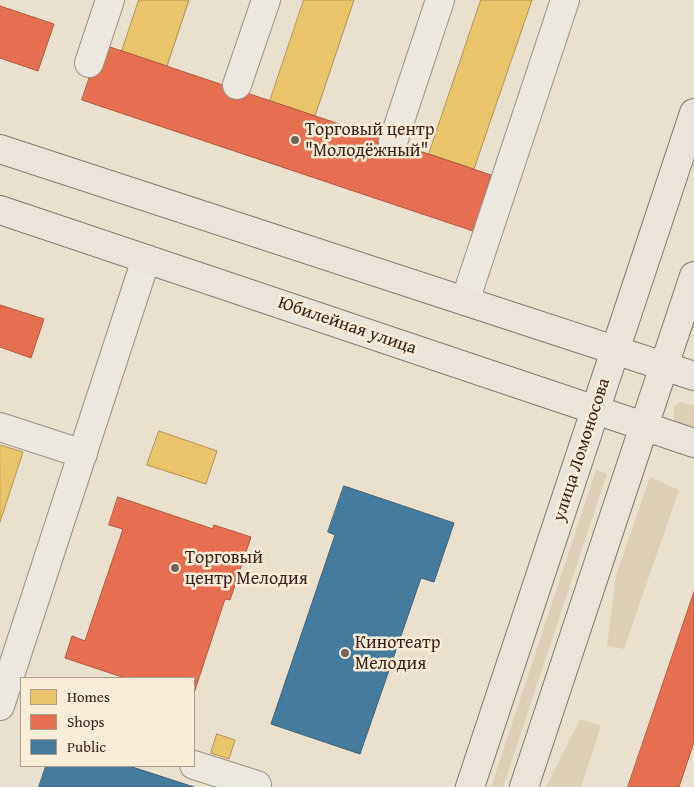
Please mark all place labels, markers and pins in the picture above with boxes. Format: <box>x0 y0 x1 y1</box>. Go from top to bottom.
place label: Торговый центр "Молодёжный" <box>305 119 434 162</box>
marker: Торговый центр "Молодёжный" <box>289 134 301 146</box>
place label: Торговый центр Мелодия <box>185 547 308 590</box>
marker: Торговый центр Мелодия <box>169 562 181 574</box>
place label: Кинотеатр Мелодия <box>355 632 440 674</box>
marker: Кинотеатр Мелодия <box>339 647 351 659</box>

